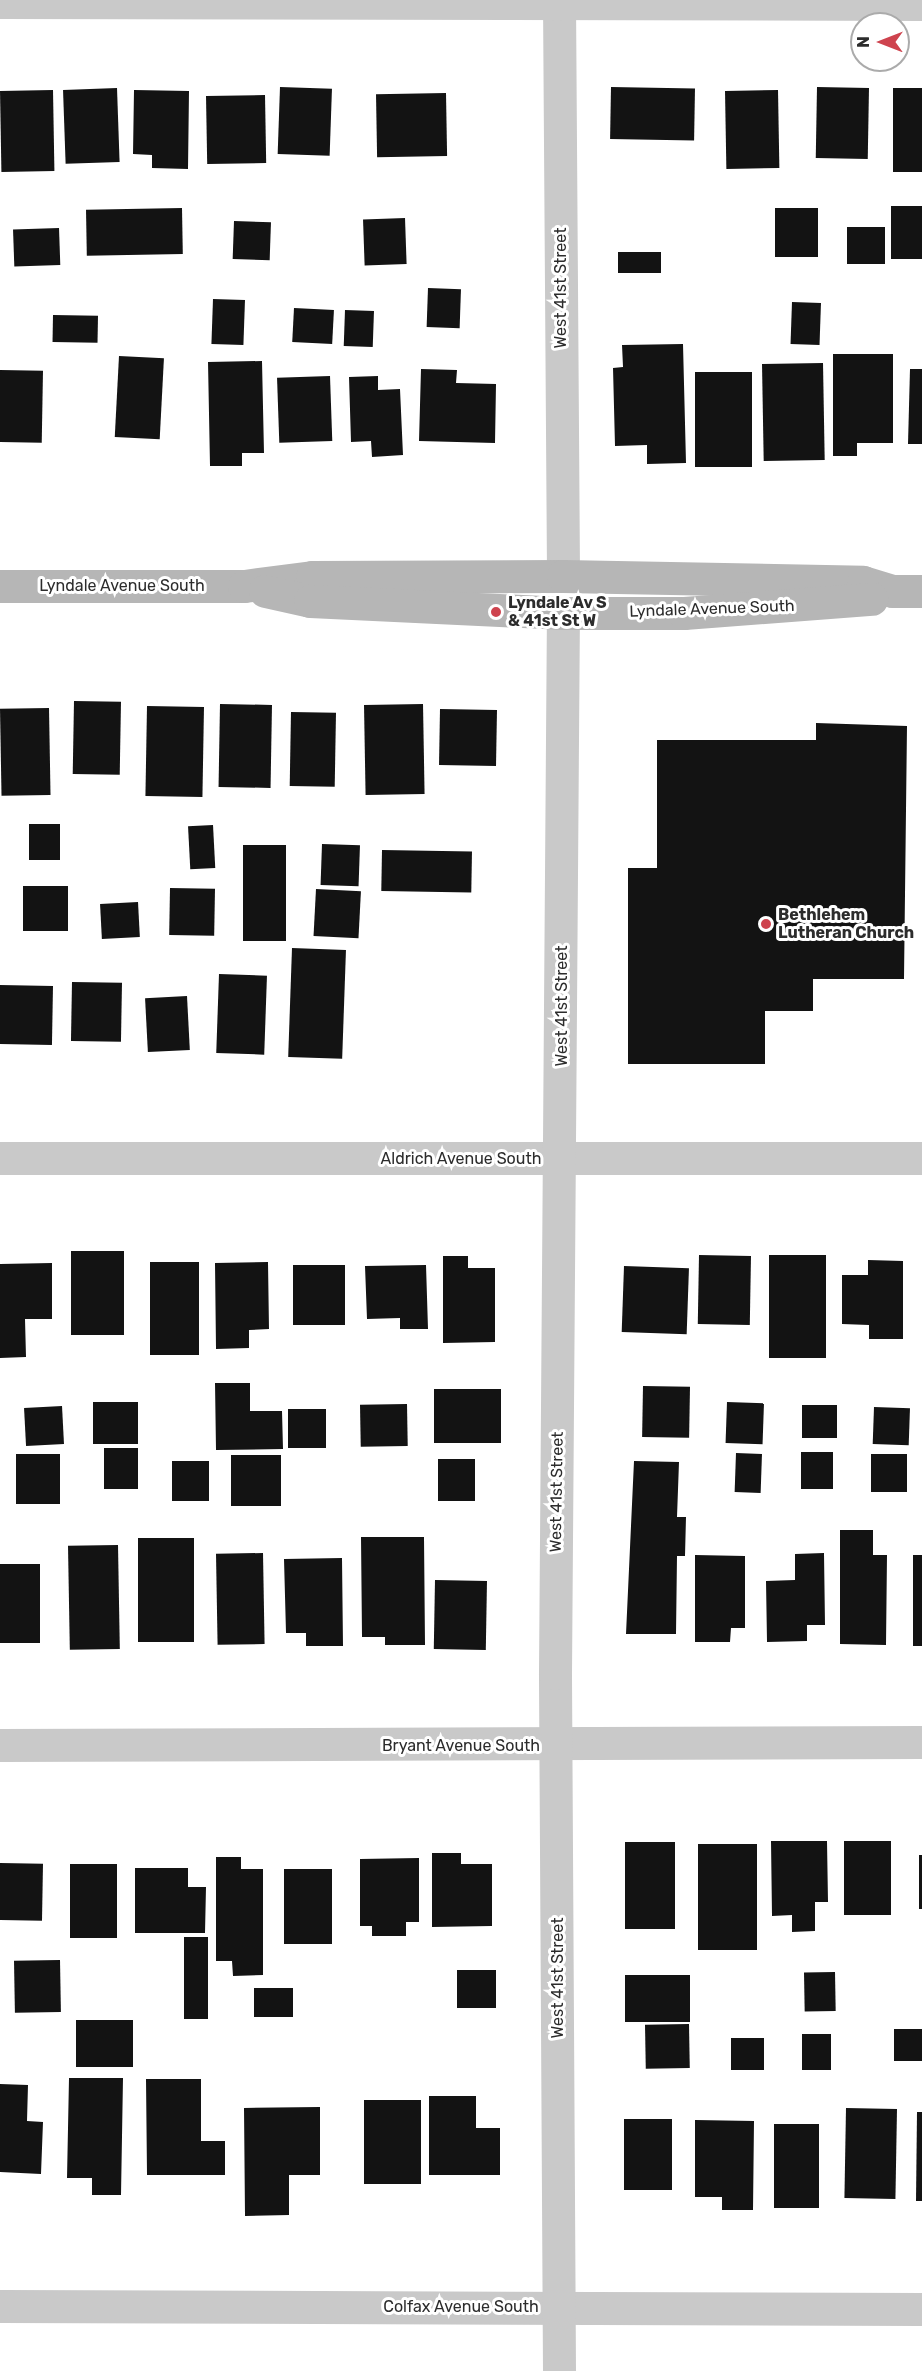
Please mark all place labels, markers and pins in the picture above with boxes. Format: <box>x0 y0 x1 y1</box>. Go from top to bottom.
place label: Lyndale Av S & 41st St W <box>508 593 607 631</box>
marker: Lyndale Av S & 41st St W <box>489 605 503 619</box>
place label: Bethlehem Lutheran Church <box>778 905 914 943</box>
marker: Bethlehem Lutheran Church <box>759 917 773 931</box>

